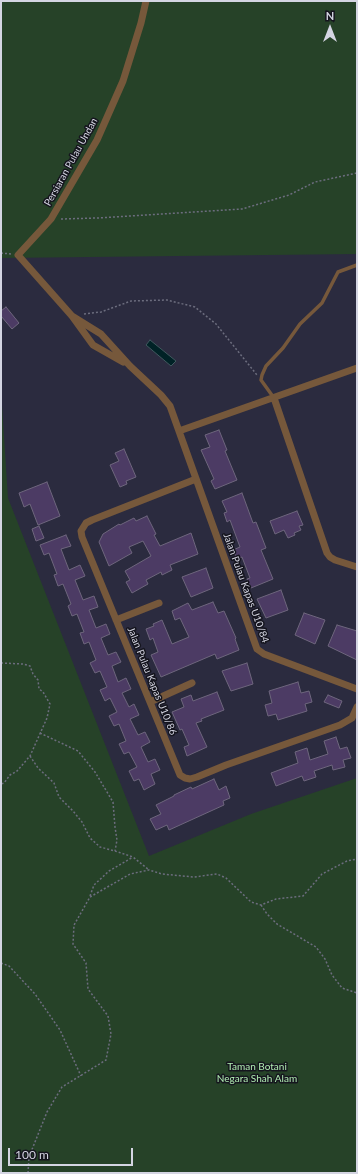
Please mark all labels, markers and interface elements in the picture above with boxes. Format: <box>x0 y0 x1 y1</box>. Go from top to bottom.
north arrow <box>310 8 350 48</box>
text: N <box>326 9 334 22</box>
street label: Persiaran Pulau Undan <box>42 116 100 208</box>
street label: Jalan Pulau Kapas U10/84 <box>221 532 271 644</box>
street label: Jalan Pulau Kapas U10/86 <box>125 625 179 737</box>
park label: Taman Botani Negara Shah Alam <box>217 1061 297 1084</box>
scale bar <box>10 1140 135 1166</box>
text: 100 m <box>15 1147 49 1162</box>

